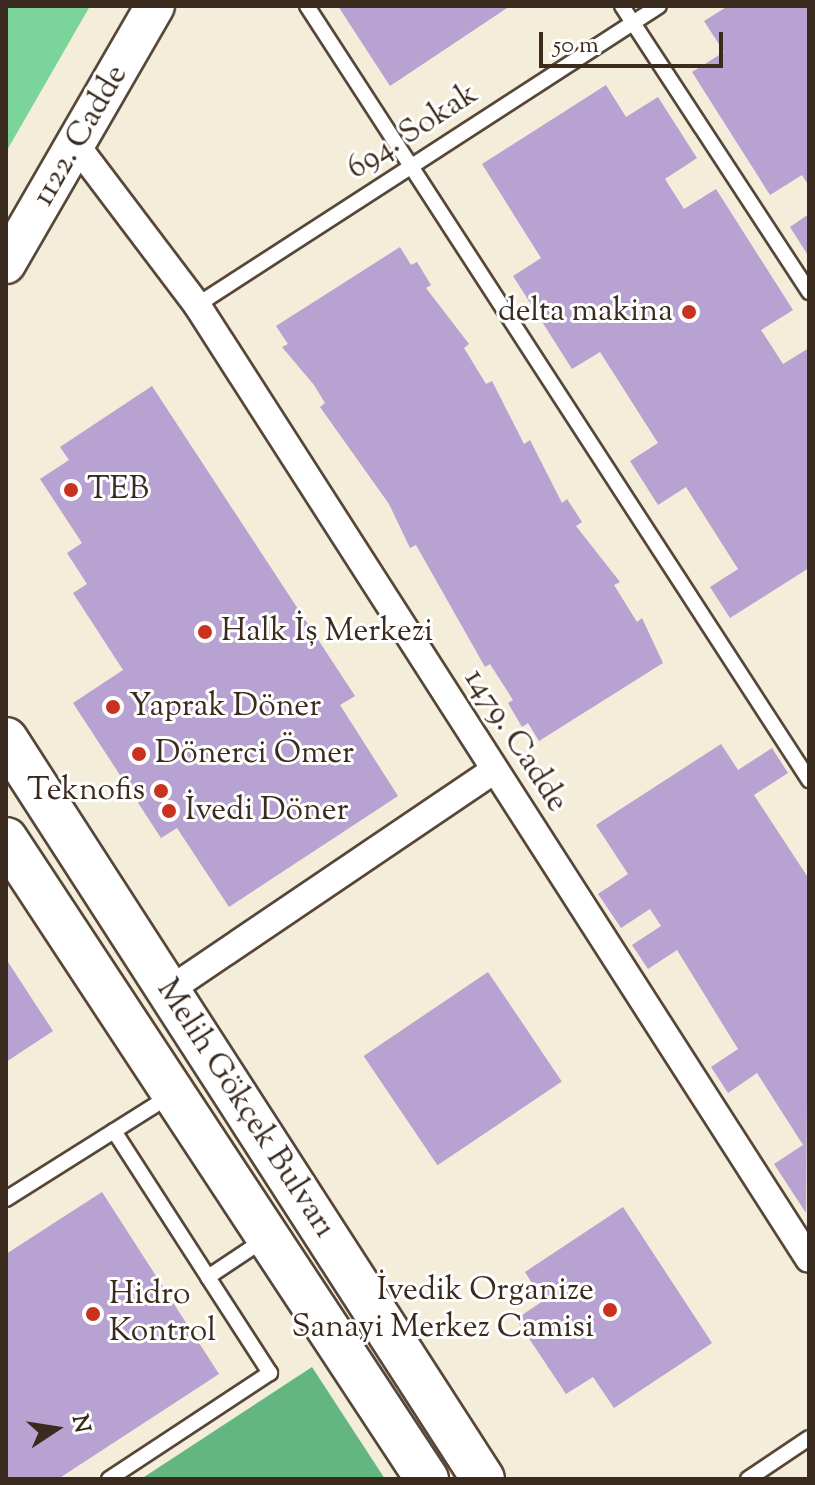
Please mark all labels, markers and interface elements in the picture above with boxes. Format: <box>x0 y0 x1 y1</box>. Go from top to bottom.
scale bar <box>543 16 727 66</box>
text: 50 m <box>553 29 599 63</box>
street label: 1122. Cadde <box>25 59 137 213</box>
street label: 694. Sokak <box>340 75 486 189</box>
place label: delta makina <box>498 293 673 331</box>
marker: delta makina <box>680 303 698 321</box>
place label: TEB <box>87 471 149 509</box>
marker: TEB <box>62 481 80 499</box>
place label: Halk İş Merkezi <box>221 613 433 651</box>
marker: Halk İş Merkezi <box>196 623 214 641</box>
street label: 1479. Cadde <box>455 662 575 820</box>
place label: Yaprak Döner <box>129 688 321 726</box>
marker: Yaprak Döner <box>104 698 122 716</box>
place label: Dönerci Ömer <box>155 735 354 773</box>
marker: Dönerci Ömer <box>130 745 148 763</box>
place label: Teknofis <box>27 772 145 810</box>
marker: Teknofis <box>152 782 170 800</box>
place label: İvedi Döner <box>185 792 349 830</box>
marker: İvedi Döner <box>160 802 178 820</box>
street label: Melih Gökçek Bulvarı <box>147 973 343 1245</box>
place label: İvedik Organize Sanayi Merkez Camisi <box>291 1273 594 1348</box>
place label: Hidro Kontrol <box>109 1277 216 1352</box>
marker: İvedik Organize Sanayi Merkez Camisi <box>601 1301 619 1319</box>
marker: Hidro Kontrol <box>84 1305 102 1323</box>
north arrow <box>16 1389 96 1469</box>
text: N <box>62 1412 97 1436</box>

